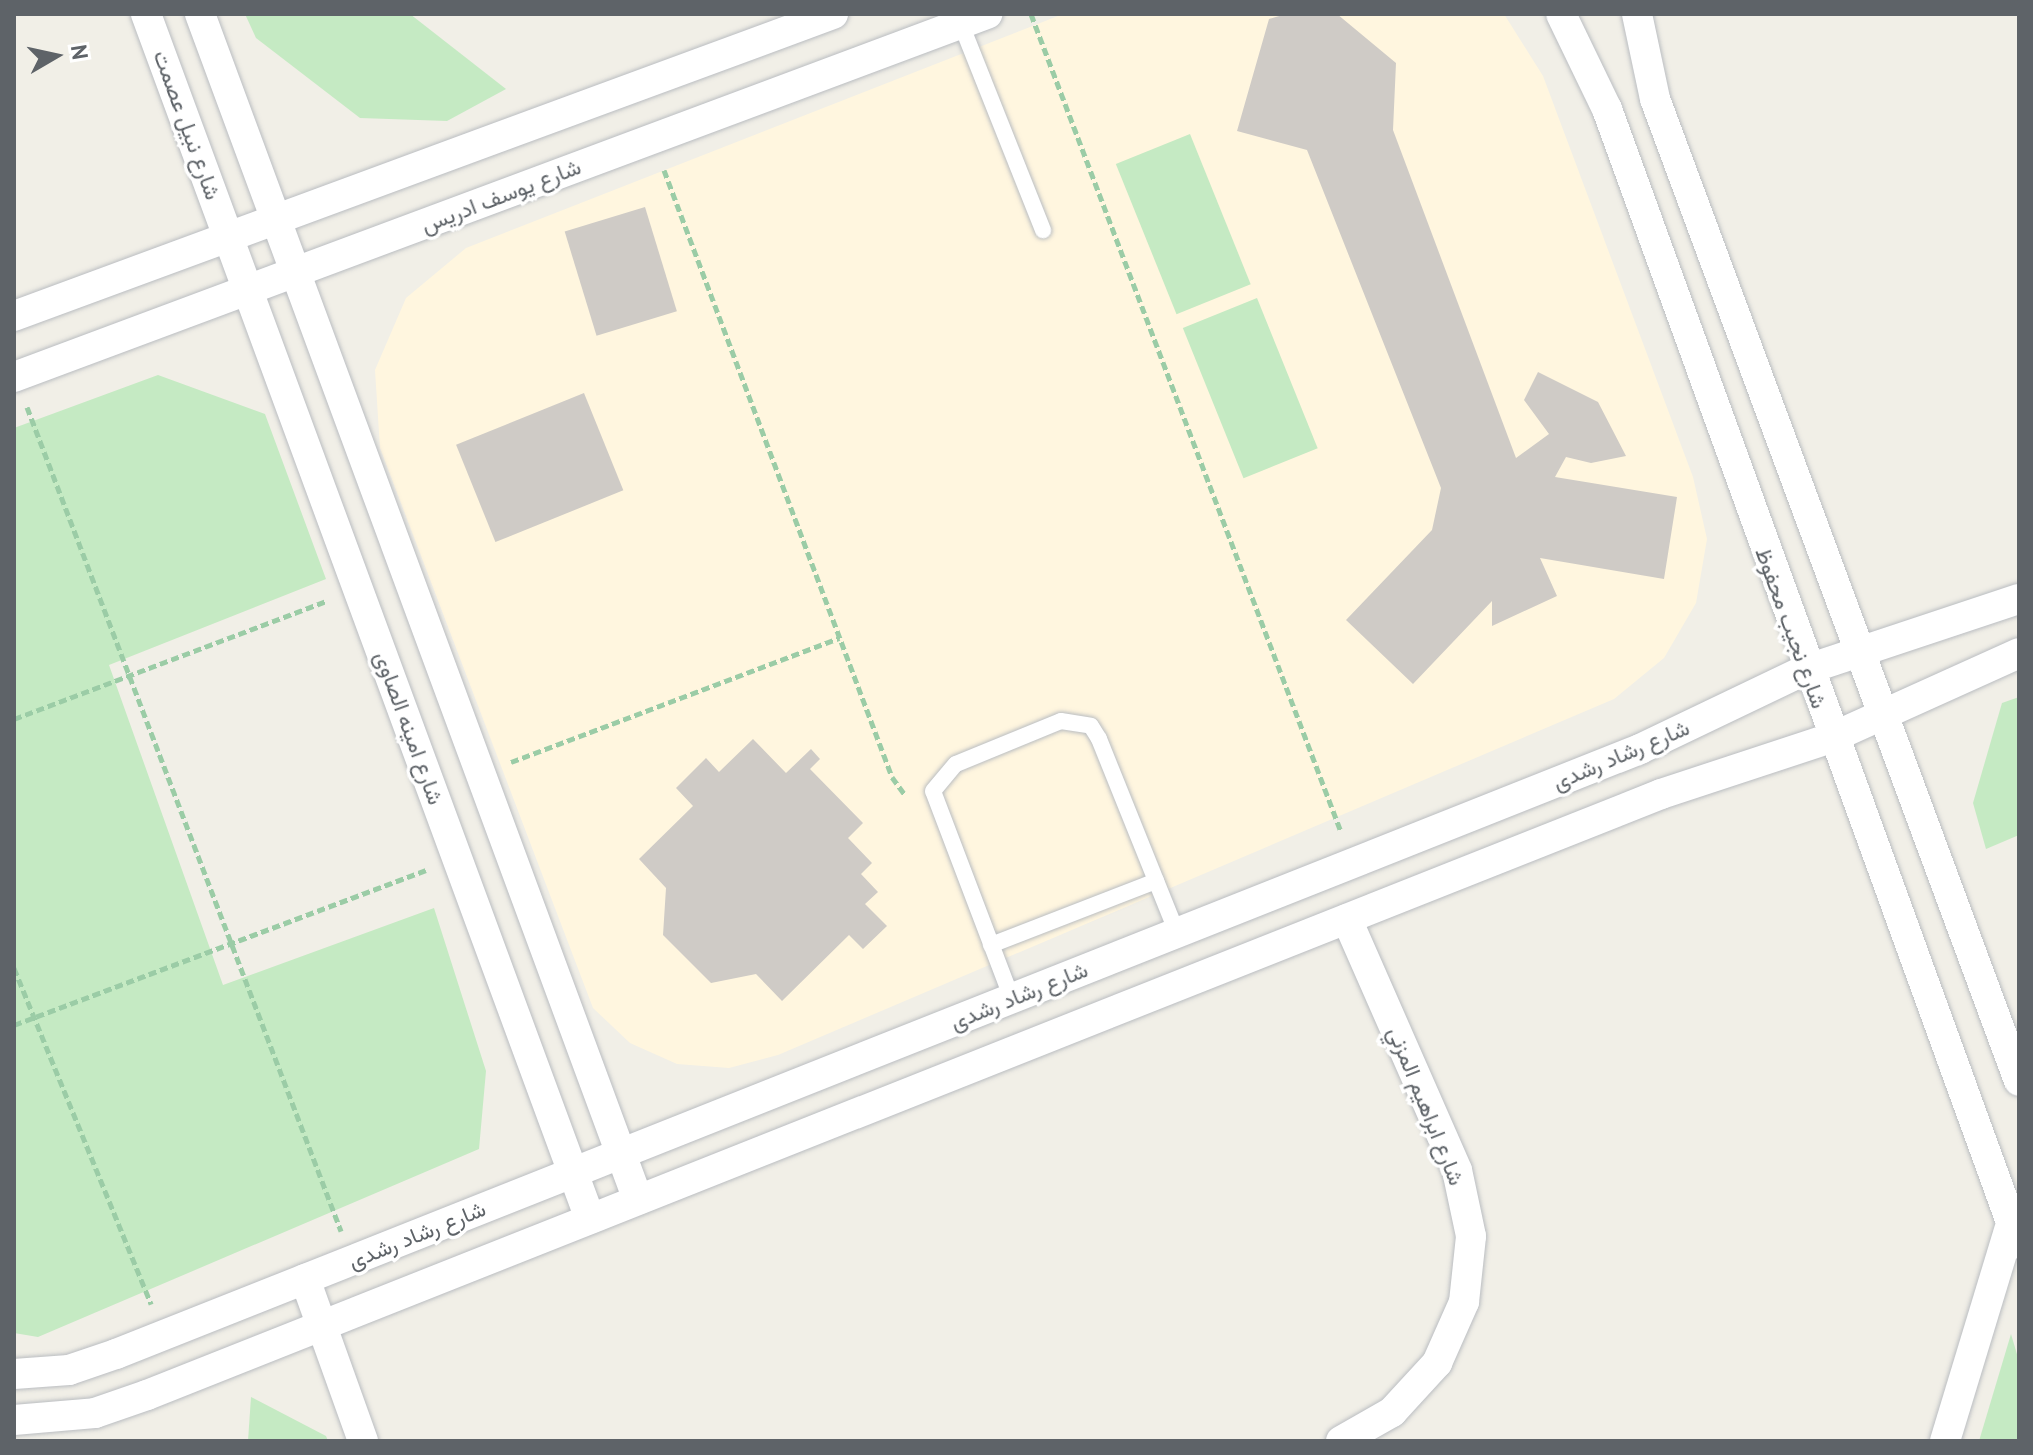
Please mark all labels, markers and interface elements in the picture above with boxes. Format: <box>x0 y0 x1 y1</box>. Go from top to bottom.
north arrow <box>16 16 96 96</box>
text: N <box>65 43 95 62</box>
street label: شارع نبيل عصمت <box>148 47 226 203</box>
street label: شارع يوسف ادريس <box>417 153 585 239</box>
street label: شارع نجيب محفوظ <box>1750 544 1832 712</box>
street label: شارع امينه الصاوى <box>369 648 449 808</box>
street label: شارع رشاد رشدى <box>1549 714 1693 796</box>
street label: شارع رشاد رشدى <box>946 956 1092 1036</box>
street label: شارع ابراهيم المزني <box>1382 1023 1470 1189</box>
street label: شارع رشاد رشدى <box>344 1195 490 1275</box>

